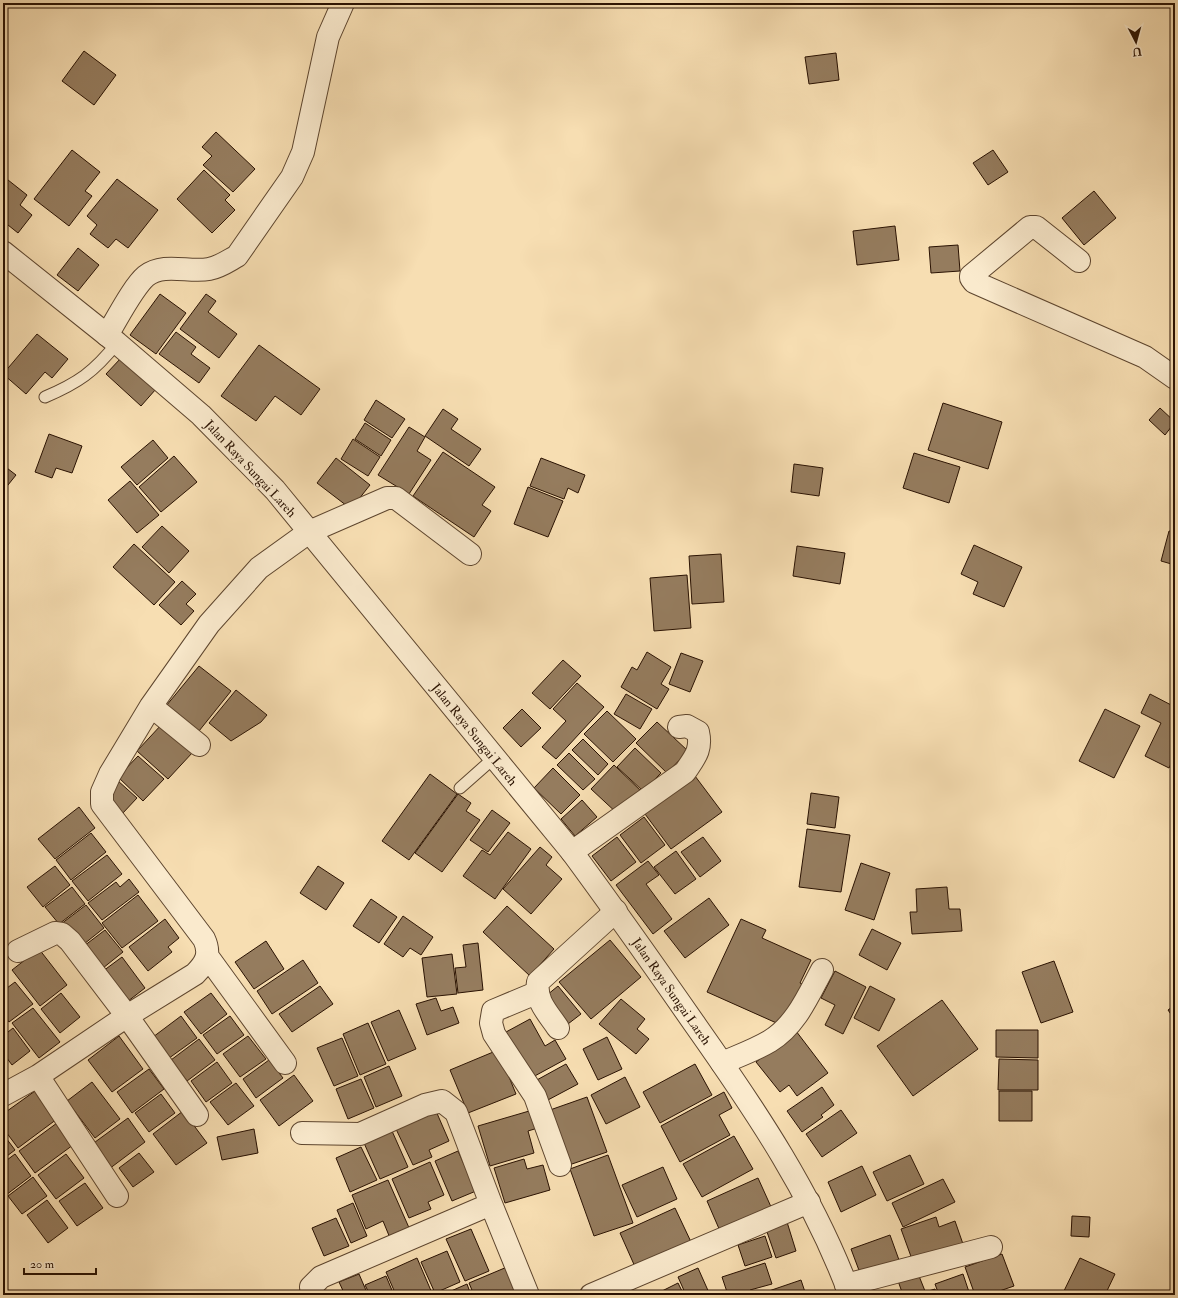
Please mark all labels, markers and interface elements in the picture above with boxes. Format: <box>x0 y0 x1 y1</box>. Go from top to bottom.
north arrow <box>1116 22 1156 62</box>
text: U <box>1131 45 1142 58</box>
street label: Jalan Raya Sungai Lareh <box>200 416 300 521</box>
street label: Jalan Raya Sungai Lareh <box>427 679 521 790</box>
street label: Jalan Raya Sungai Lareh <box>627 934 714 1049</box>
scale bar <box>24 1250 96 1276</box>
text: 20 m <box>30 1257 55 1272</box>

